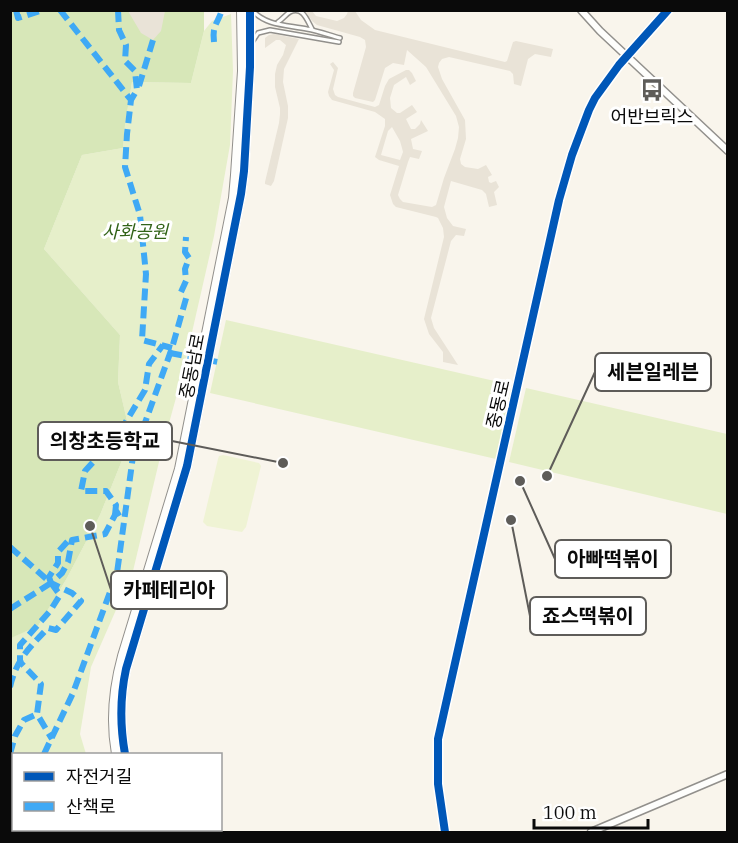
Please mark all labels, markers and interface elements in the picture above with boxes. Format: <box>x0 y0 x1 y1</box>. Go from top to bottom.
bus stop icon: 어반브릭스 <box>639 77 665 103</box>
place label: 어반브릭스 <box>611 105 693 128</box>
park label: 사화공원 <box>102 220 170 243</box>
street label: 중동남로 <box>174 331 210 401</box>
callout: 세븐일레븐 <box>595 353 711 391</box>
text: 세븐일레븐 <box>607 358 699 385</box>
street label: 중동로 <box>481 377 515 431</box>
callout: 의창초등학교 <box>38 422 172 460</box>
text: 의창초등학교 <box>50 427 160 454</box>
callout: 아빠떡볶이 <box>555 540 671 578</box>
text: 아빠떡볶이 <box>567 545 659 572</box>
callout: 카페테리아 <box>111 571 227 609</box>
text: 카페테리아 <box>123 576 216 603</box>
callout: 죠스떡볶이 <box>530 597 646 635</box>
text: 죠스떡볶이 <box>542 602 634 629</box>
legend <box>12 753 222 831</box>
text: 자전거길 <box>66 765 132 788</box>
scale bar <box>534 792 648 830</box>
text: 산책로 <box>66 795 116 818</box>
text: 100 m <box>543 801 597 824</box>

